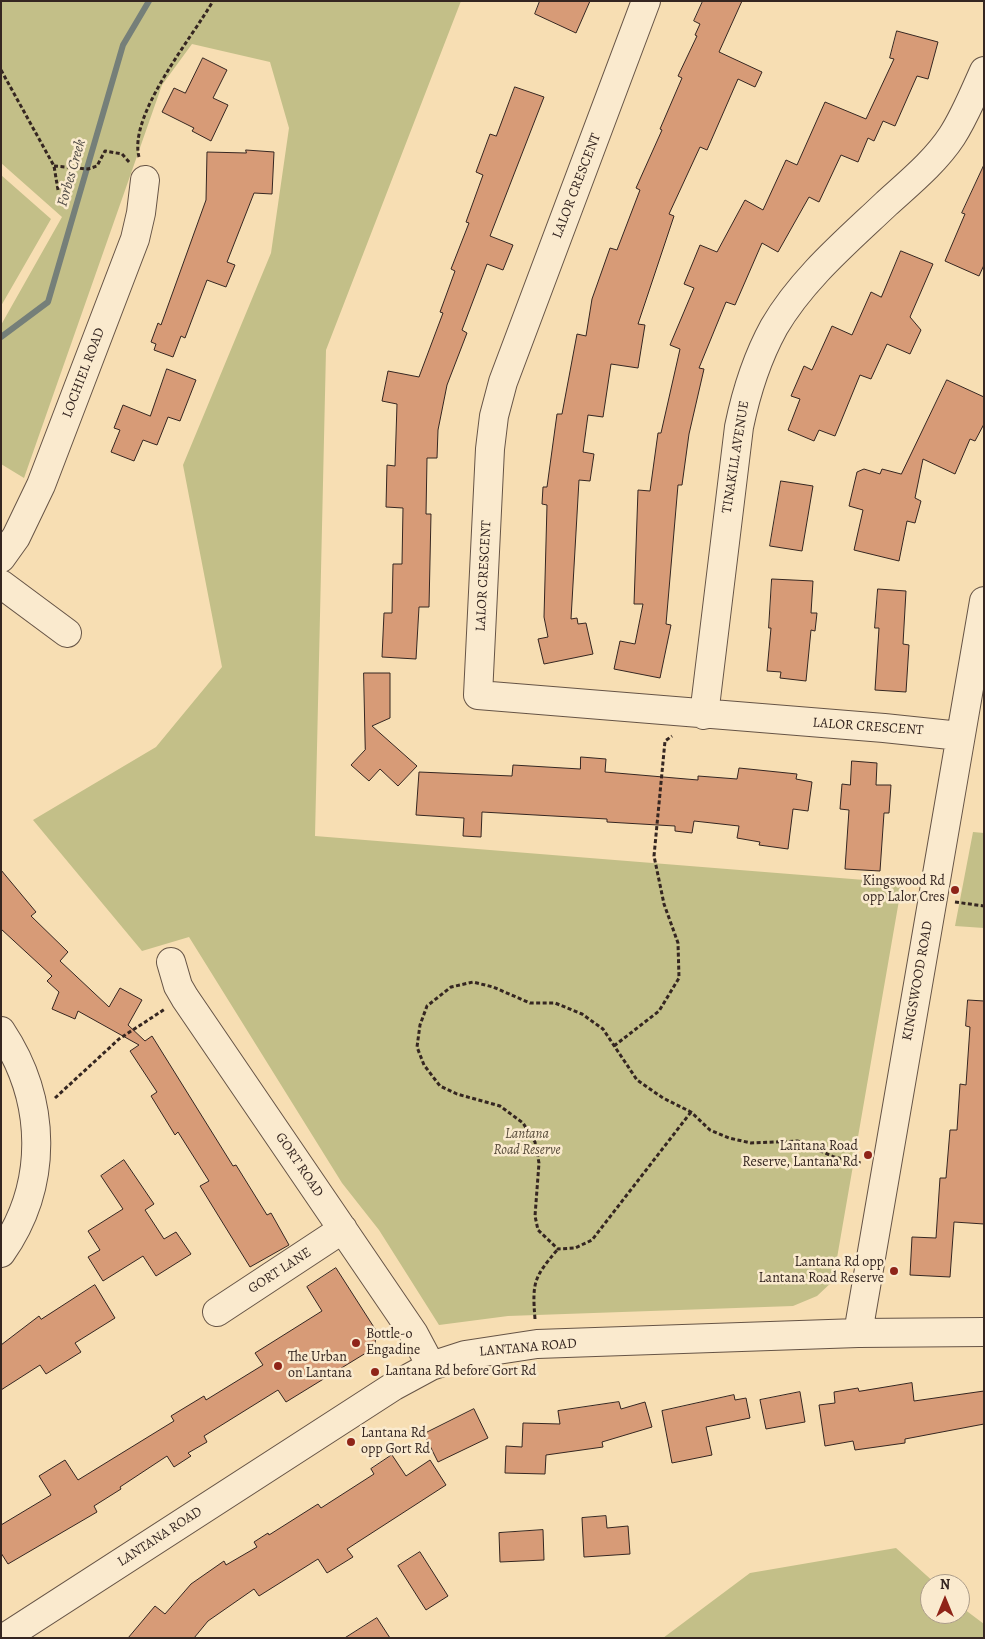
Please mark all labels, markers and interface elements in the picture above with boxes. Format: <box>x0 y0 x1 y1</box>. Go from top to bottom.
street label: LALOR CRESCENT <box>549 131 605 241</box>
water label: Forbes Creek <box>54 137 90 209</box>
street label: LOCHIEL ROAD <box>59 326 109 420</box>
street label: TINAKILL AVENUE <box>719 400 753 514</box>
street label: LALOR CRESCENT <box>473 520 495 632</box>
street label: LALOR CRESCENT <box>812 715 924 739</box>
place label: Kingswood Rd opp Lalor Cres <box>862 874 945 906</box>
marker: Kingswood Rd opp Lalor Cres <box>949 884 961 896</box>
street label: KINGSWOOD ROAD <box>899 920 937 1042</box>
park label: Lantana Road Reserve <box>493 1127 561 1160</box>
street label: GORT ROAD <box>271 1130 327 1200</box>
place label: Lantana Road Reserve, Lantana Rd <box>742 1139 858 1172</box>
marker: Lantana Road Reserve, Lantana Rd <box>862 1149 874 1161</box>
street label: GORT LANE <box>245 1244 315 1298</box>
place label: Lantana Rd opp Lantana Road Reserve <box>759 1255 884 1288</box>
marker: Lantana Rd opp Lantana Road Reserve <box>888 1265 900 1277</box>
place label: Bottle-o Engadine <box>366 1327 420 1360</box>
street label: LANTANA ROAD <box>479 1335 577 1361</box>
marker: Bottle-o Engadine <box>350 1337 362 1349</box>
place label: The Urban on Lantana <box>288 1350 352 1382</box>
marker: The Urban on Lantana <box>272 1360 284 1372</box>
place label: Lantana Rd before Gort Rd <box>385 1364 536 1380</box>
marker: Lantana Rd before Gort Rd <box>369 1366 381 1378</box>
place label: Lantana Rd opp Gort Rd <box>361 1426 430 1458</box>
marker: Lantana Rd opp Gort Rd <box>345 1436 357 1448</box>
street label: LANTANA ROAD <box>114 1503 206 1571</box>
north arrow <box>920 1574 970 1624</box>
text: N <box>940 1575 950 1594</box>

